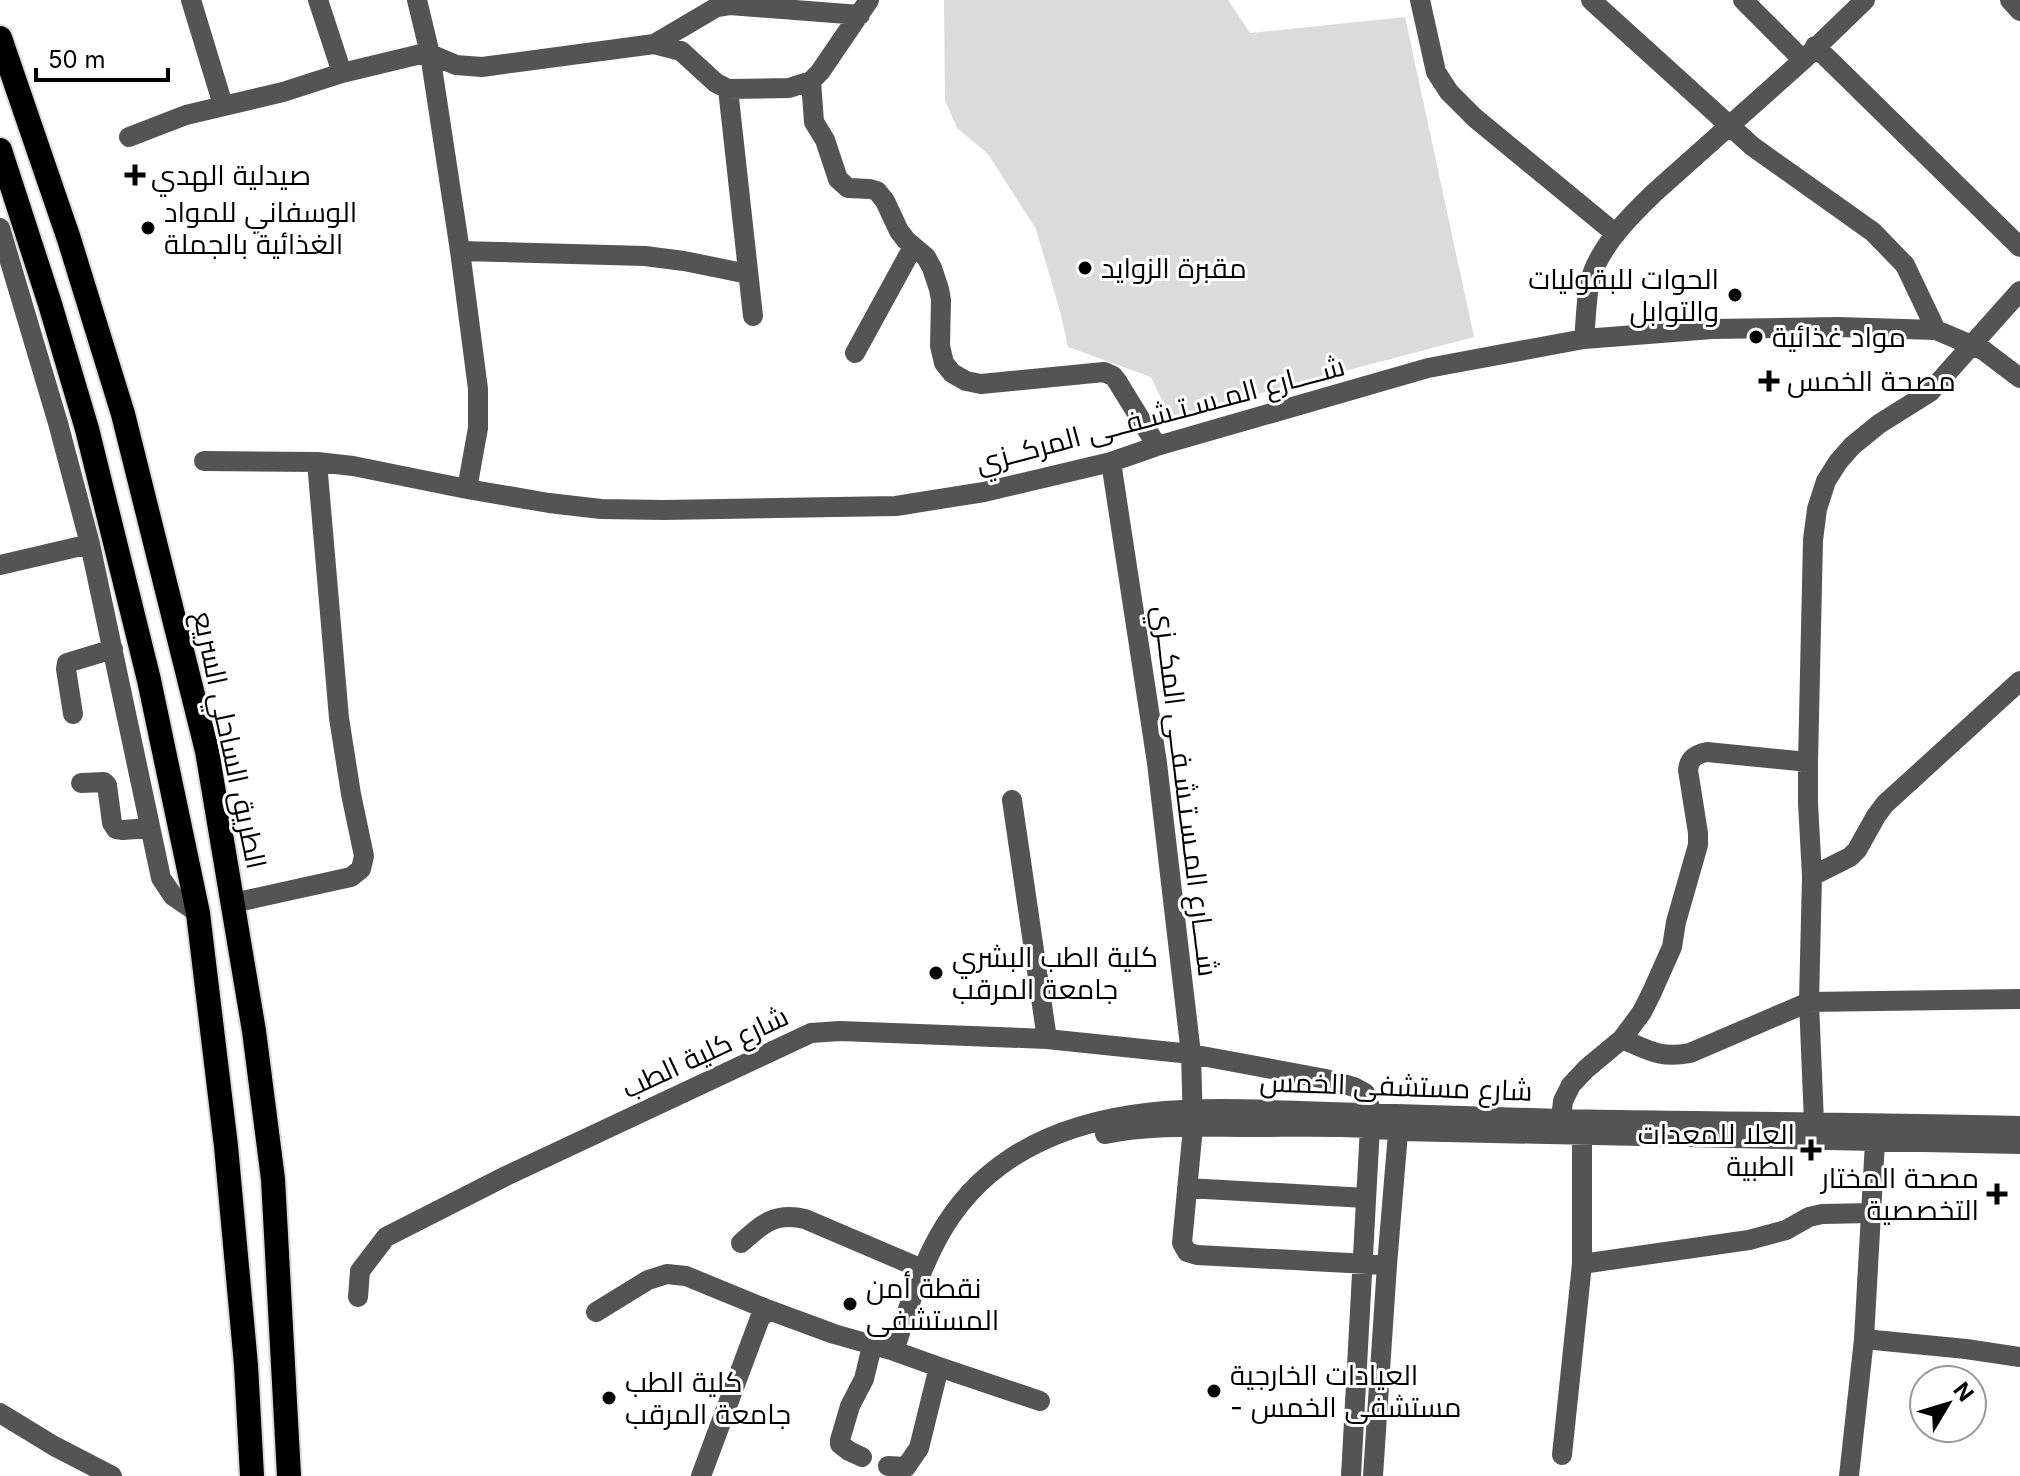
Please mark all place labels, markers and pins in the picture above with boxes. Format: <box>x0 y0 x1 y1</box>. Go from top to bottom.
place label: صيدلية الهدي <box>151 158 311 197</box>
marker: صيدلية الهدي <box>126 166 144 184</box>
place label: الوسفاني للمواد الغذائية بالجملة <box>164 195 357 261</box>
marker: الوسفاني للمواد الغذائية بالجملة <box>139 219 157 237</box>
place label: مقبرة الزوايد <box>1101 251 1247 285</box>
marker: مقبرة الزوايد <box>1076 259 1094 277</box>
place label: الحوات للبقوليات والتوابل <box>1528 262 1719 328</box>
marker: الحوات للبقوليات والتوابل <box>1726 286 1744 304</box>
place label: مواد غذائية <box>1772 320 1906 354</box>
marker: مواد غذائية <box>1747 328 1765 346</box>
place label: مصحة الخمس <box>1787 364 1956 398</box>
marker: مصحة الخمس <box>1758 370 1780 392</box>
place label: كلية الطب البشري جامعة المرقب <box>952 940 1158 1006</box>
marker: كلية الطب البشري جامعة المرقب <box>927 964 945 982</box>
place label: العلا للمعدات الطبية <box>1638 1117 1795 1183</box>
marker: العلا للمعدات الطبية <box>1802 1141 1820 1159</box>
place label: مصحة المختار التخصصية <box>1819 1161 1979 1227</box>
marker: مصحة المختار التخصصية <box>1986 1183 2008 1205</box>
place label: نقطة أمن المستشفى <box>866 1271 999 1337</box>
marker: نقطة أمن المستشفى <box>841 1295 859 1313</box>
place label: العيادات الخارجية - مستشفى الخمس <box>1230 1358 1462 1424</box>
place label: كلية الطب جامعة المرقب <box>625 1365 791 1431</box>
marker: العيادات الخارجية - مستشفى الخمس <box>1205 1382 1223 1400</box>
marker: كلية الطب جامعة المرقب <box>600 1389 618 1407</box>

